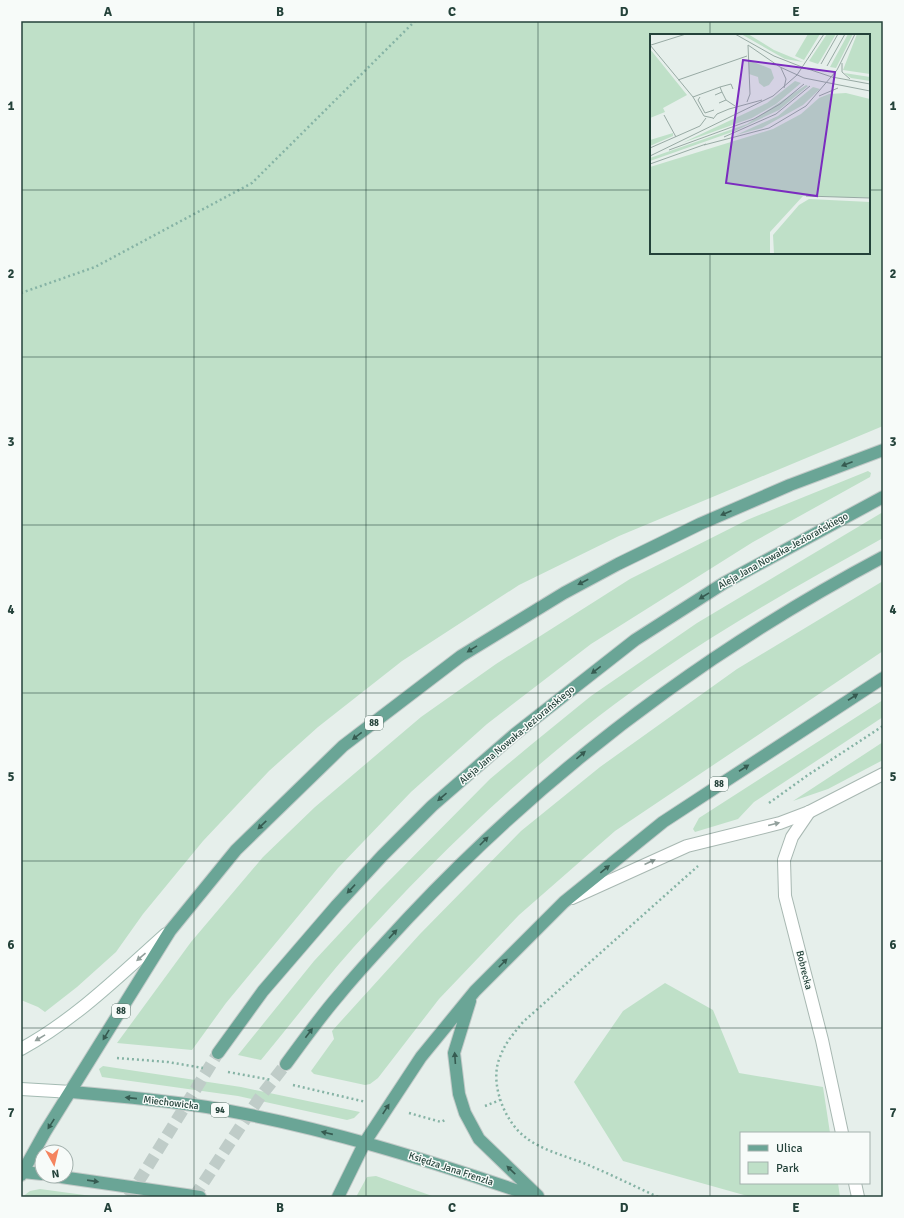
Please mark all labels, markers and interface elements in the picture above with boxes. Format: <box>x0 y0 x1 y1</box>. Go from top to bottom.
text: A <box>104 4 113 20</box>
text: B <box>276 4 284 20</box>
text: C <box>448 4 456 20</box>
text: D <box>620 4 629 20</box>
text: E <box>792 4 800 20</box>
inset map <box>650 34 870 254</box>
text: 1 <box>7 98 15 114</box>
text: 1 <box>889 98 897 114</box>
text: 2 <box>7 266 15 282</box>
text: 2 <box>889 266 897 282</box>
text: 3 <box>7 434 15 450</box>
text: 3 <box>889 434 897 450</box>
one-way arrow <box>840 461 852 467</box>
street label: Aleja Jana Nowaka-Jeziorańskiego <box>716 510 850 592</box>
one-way arrow <box>721 510 732 516</box>
one-way arrow <box>577 579 589 586</box>
one-way arrow <box>698 593 709 600</box>
text: 4 <box>7 602 15 618</box>
text: 4 <box>889 602 897 618</box>
one-way arrow <box>466 646 478 653</box>
one-way arrow <box>591 665 602 674</box>
street label: Aleja Jana Nowaka-Jeziorańskiego <box>457 683 577 787</box>
one-way arrow <box>848 693 858 701</box>
road number: 88 <box>365 716 383 730</box>
one-way arrow <box>351 732 362 740</box>
one-way arrow <box>576 750 587 759</box>
one-way arrow <box>739 764 749 772</box>
text: 5 <box>7 769 15 785</box>
text: 5 <box>889 769 897 785</box>
road number: 88 <box>710 777 728 791</box>
one-way arrow <box>437 793 448 802</box>
one-way arrow <box>257 820 267 830</box>
one-way arrow <box>768 821 780 827</box>
one-way arrow <box>479 836 489 846</box>
one-way arrow <box>644 859 656 866</box>
one-way arrow <box>599 864 610 873</box>
one-way arrow <box>347 885 356 894</box>
one-way arrow <box>389 929 398 939</box>
text: 6 <box>7 937 15 953</box>
text: 6 <box>889 937 897 953</box>
street label: Bobrecka <box>793 949 815 991</box>
one-way arrow <box>136 952 146 961</box>
one-way arrow <box>498 958 507 968</box>
road number: 88 <box>112 1004 130 1018</box>
one-way arrow <box>305 1028 314 1039</box>
one-way arrow <box>102 1030 109 1041</box>
one-way arrow <box>35 1034 45 1042</box>
one-way arrow <box>452 1052 459 1064</box>
one-way arrow <box>125 1094 137 1101</box>
street label: Miechowicka <box>143 1094 199 1112</box>
road number: 94 <box>211 1103 229 1117</box>
one-way arrow <box>382 1104 390 1114</box>
text: 7 <box>7 1105 15 1121</box>
text: 7 <box>889 1105 897 1121</box>
one-way arrow <box>47 1119 54 1130</box>
one-way arrow <box>321 1130 333 1136</box>
legend <box>740 1132 870 1184</box>
text: Ulica <box>776 1141 803 1156</box>
north arrow <box>34 1144 74 1184</box>
street label: Księdza Jana Frenzla <box>407 1150 495 1188</box>
text: Park <box>776 1161 799 1176</box>
one-way arrow <box>506 1165 516 1175</box>
text: N <box>51 1166 60 1180</box>
one-way arrow <box>87 1178 99 1184</box>
text: A <box>104 1200 113 1216</box>
text: B <box>276 1200 284 1216</box>
text: C <box>448 1200 456 1216</box>
text: D <box>620 1200 629 1216</box>
text: E <box>792 1200 800 1216</box>

